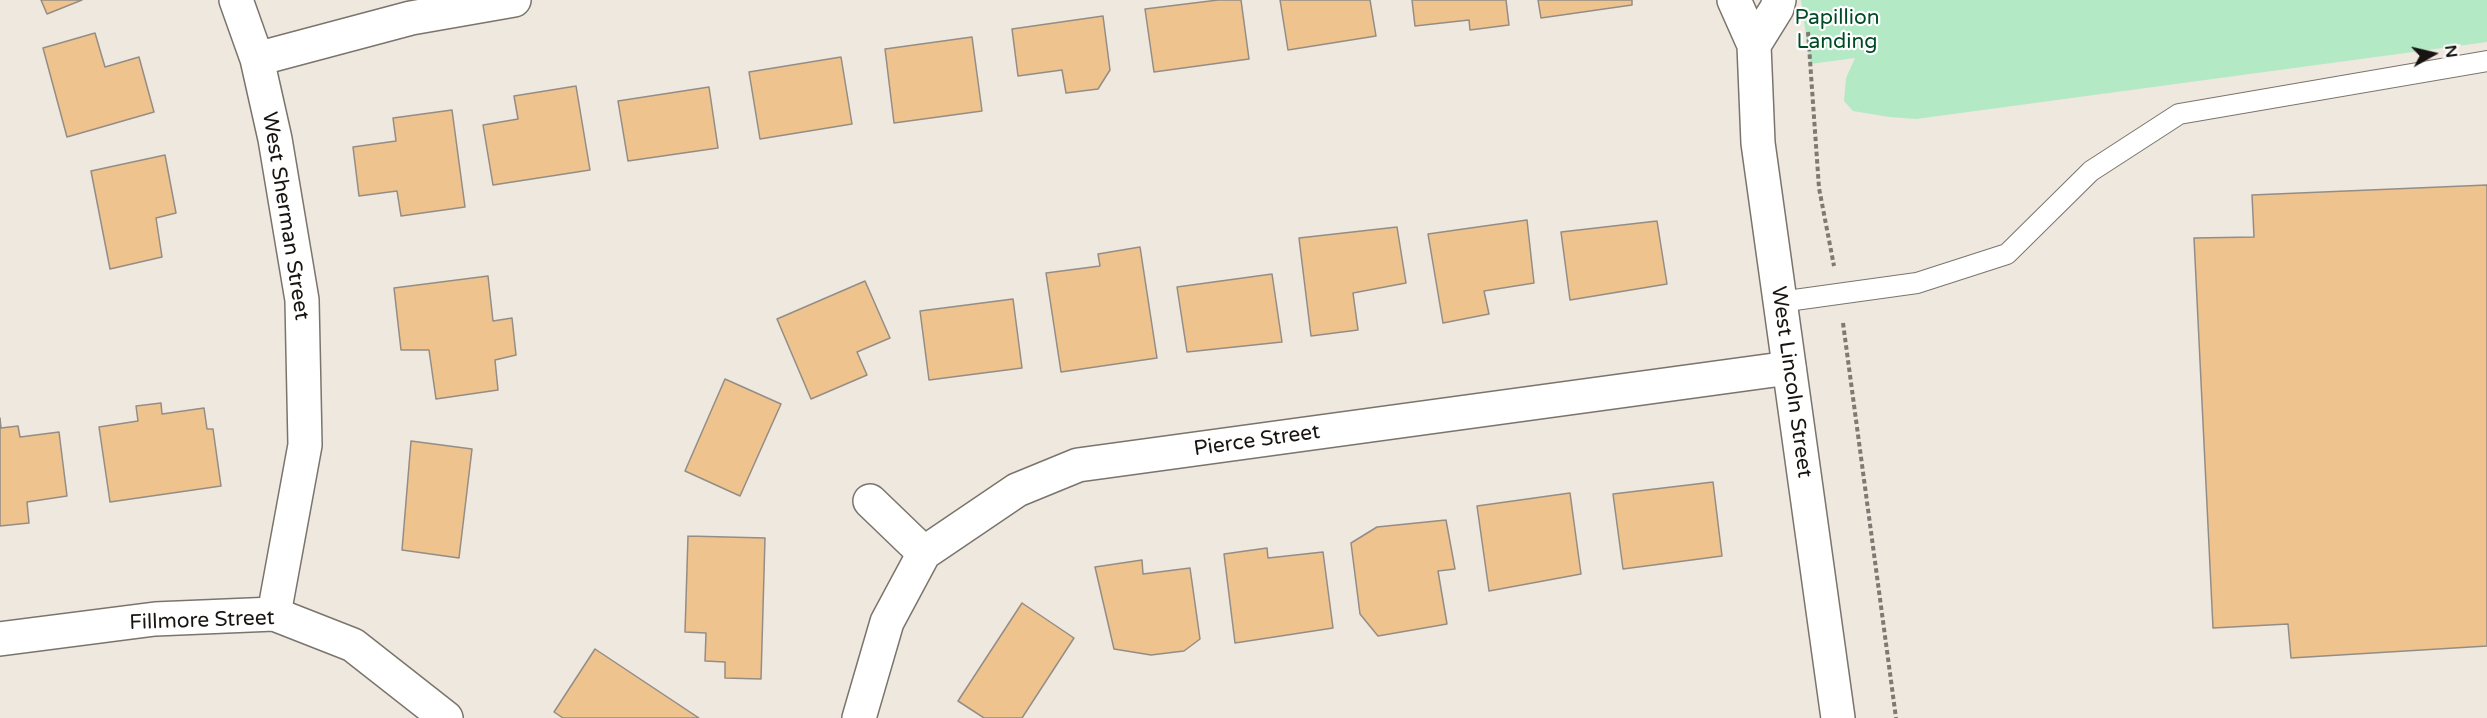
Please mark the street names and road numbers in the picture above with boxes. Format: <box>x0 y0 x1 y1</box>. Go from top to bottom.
street label: West Sherman Street <box>256 110 314 322</box>
street label: West Lincoln Street <box>1765 285 1817 479</box>
street label: Pierce Street <box>1192 420 1322 462</box>
street label: Fillmore Street <box>129 606 275 636</box>

